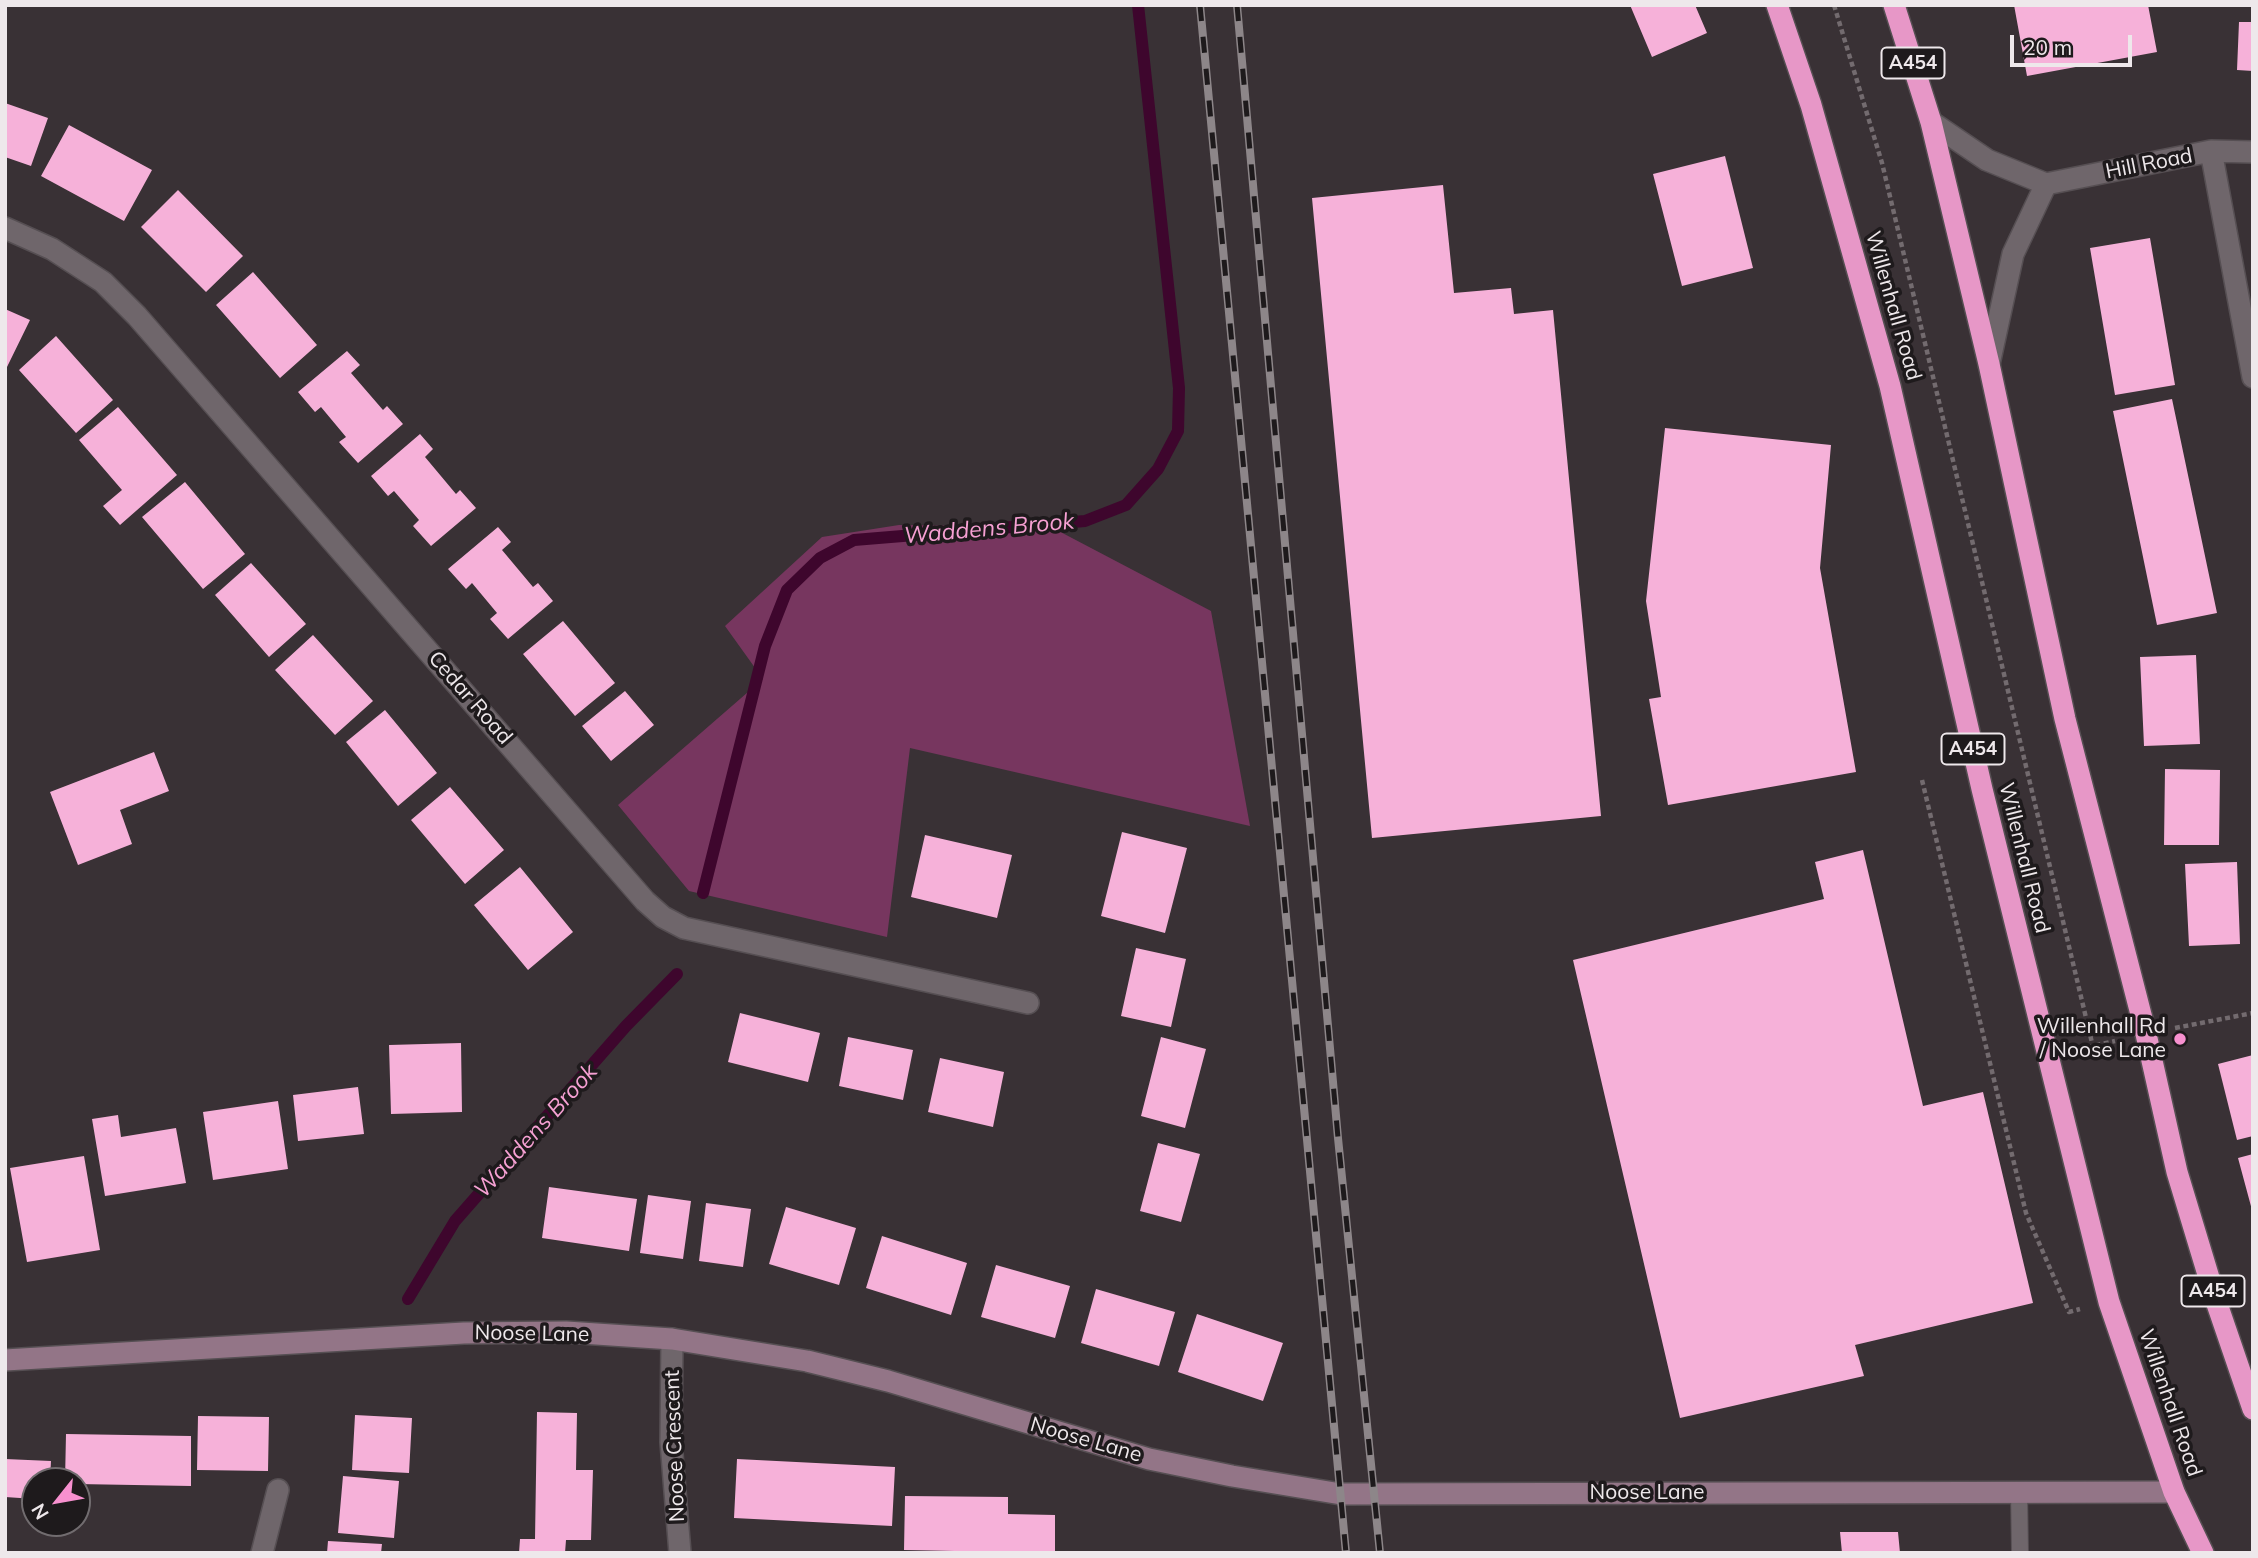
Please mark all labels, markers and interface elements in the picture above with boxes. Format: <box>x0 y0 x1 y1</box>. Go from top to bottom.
scale bar <box>2013 21 2136 65</box>
text: 20 m <box>2023 34 2072 60</box>
road number: A454 <box>1882 48 1944 78</box>
street label: Hill Road <box>2103 143 2195 185</box>
street label: Willenhall Road <box>1860 229 1926 383</box>
water label: Waddens Brook <box>903 508 1075 550</box>
street label: Cedar Road <box>423 646 517 750</box>
road number: A454 <box>1941 734 2004 764</box>
street label: Willenhall Road <box>1993 780 2055 936</box>
place label: Willenhall Rd / Noose Lane <box>2037 1014 2166 1064</box>
marker: Willenhall Rd / Noose Lane <box>2172 1031 2188 1047</box>
water label: Waddens Brook <box>469 1058 603 1204</box>
road number: A454 <box>2182 1275 2244 1306</box>
street label: Noose Lane <box>474 1320 590 1348</box>
street label: Willenhall Road <box>2133 1326 2207 1480</box>
street label: Noose Crescent <box>660 1370 690 1522</box>
street label: Noose Lane <box>1027 1412 1145 1468</box>
north arrow <box>21 1467 91 1537</box>
street label: Noose Lane <box>1590 1480 1704 1506</box>
text: N <box>26 1499 54 1524</box>

